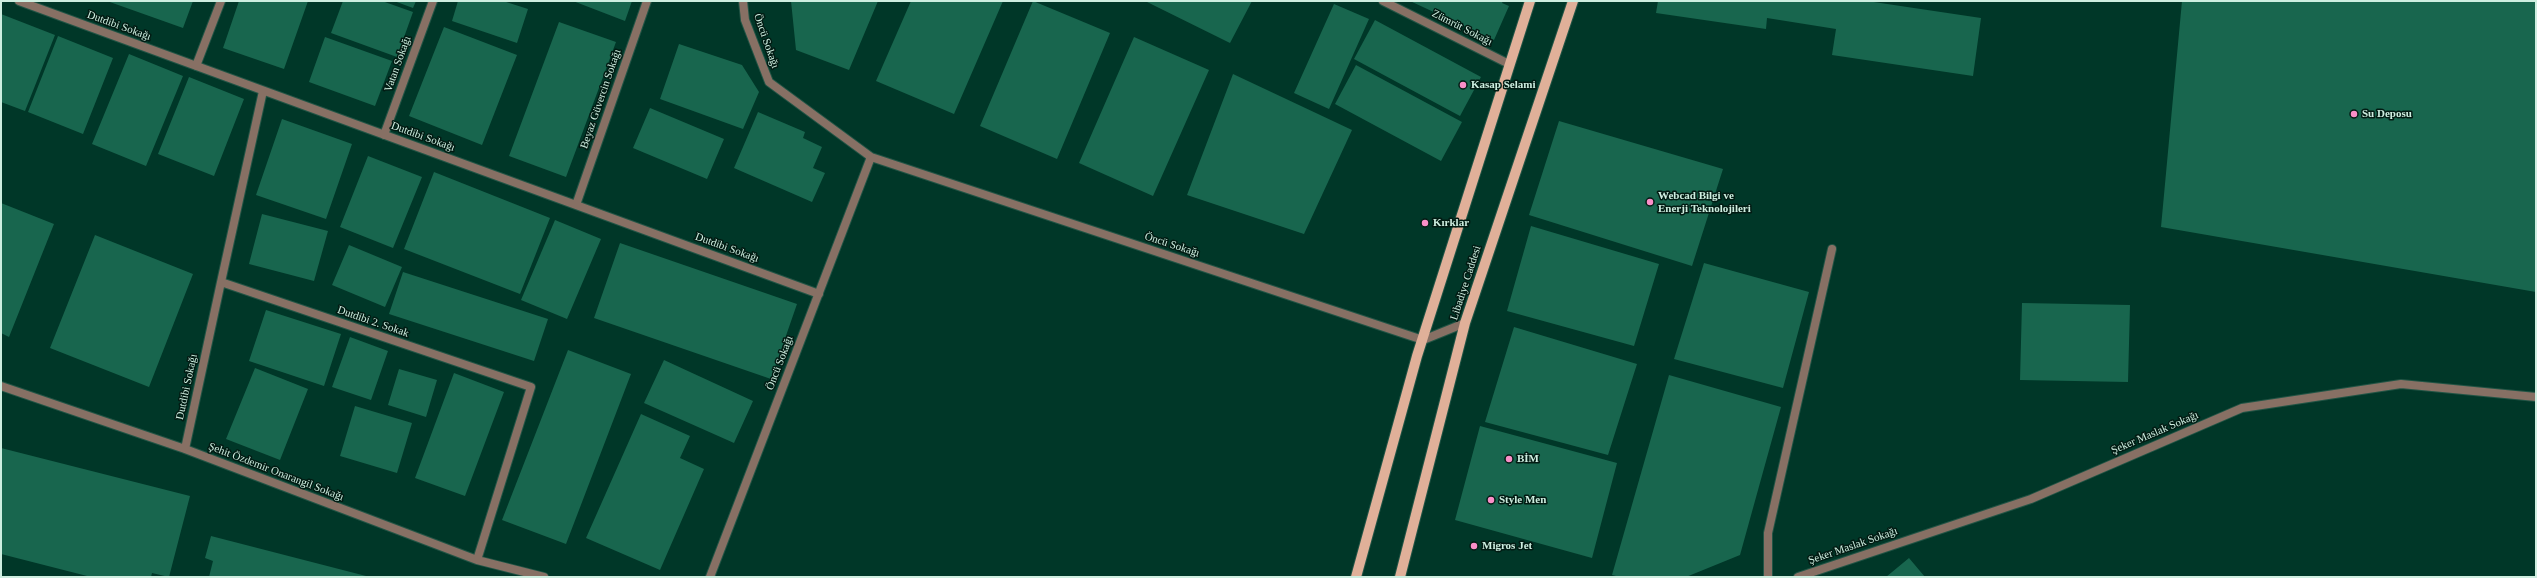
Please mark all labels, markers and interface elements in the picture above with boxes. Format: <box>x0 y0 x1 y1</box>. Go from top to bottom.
street label: Zümrüt Sokağı <box>1429 7 1495 49</box>
street label: Dutdibi Sokağı <box>85 8 153 44</box>
street label: Öncü Sokağı <box>750 12 782 70</box>
street label: Vatan Sokağı <box>382 34 414 94</box>
street label: Beyaz Güvercin Sokağı <box>578 47 624 151</box>
place label: Kasap Selami <box>1471 78 1535 92</box>
marker: Kasap Selami <box>1458 80 1468 90</box>
place label: Su Deposu <box>2362 107 2412 121</box>
marker: Su Deposu <box>2349 109 2359 119</box>
street label: Dutdibi Sokağı <box>389 119 457 155</box>
place label: Webcad Bilgi ve Enerji Teknolojileri <box>1658 189 1751 215</box>
marker: Webcad Bilgi ve Enerji Teknolojileri <box>1645 197 1655 207</box>
place label: Kırklar <box>1433 216 1469 230</box>
marker: Kırklar <box>1420 218 1430 228</box>
street label: Dutdibi Sokağı <box>693 230 761 266</box>
street label: Öncü Sokağı <box>1143 230 1201 260</box>
street label: Libadiye Caddesi <box>1448 244 1484 322</box>
street label: Dutdibi 2. Sokak <box>335 304 411 340</box>
street label: Öncü Sokağı <box>764 334 796 392</box>
street label: Dutdibi Sokağı <box>174 353 200 421</box>
street label: Şeker Maslak Sokağı <box>2109 409 2201 457</box>
street label: Şehit Özdemir Onarangil Sokağı <box>206 440 346 504</box>
place label: BİM <box>1517 452 1539 466</box>
marker: BİM <box>1504 454 1514 464</box>
place label: Style Men <box>1499 493 1546 507</box>
marker: Style Men <box>1486 495 1496 505</box>
street label: Şeker Maslak Sokağı <box>1807 525 1899 567</box>
place label: Migros Jet <box>1482 539 1532 553</box>
marker: Migros Jet <box>1469 541 1479 551</box>

